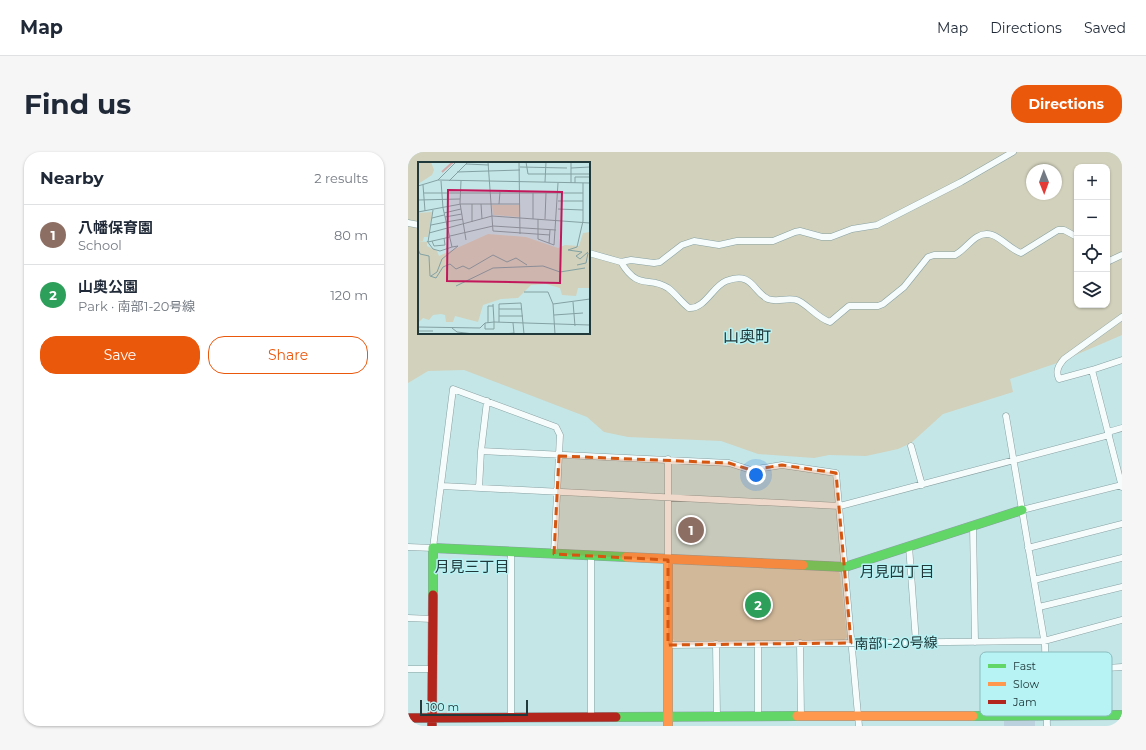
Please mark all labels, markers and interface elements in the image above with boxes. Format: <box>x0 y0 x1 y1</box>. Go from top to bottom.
text: Map <box>20 16 63 39</box>
text: Map <box>937 19 968 37</box>
text: Directions <box>990 19 1062 37</box>
text: Saved <box>1084 19 1126 37</box>
button: Directions <box>1011 85 1122 123</box>
text: Find us <box>24 87 131 121</box>
inset map <box>418 162 590 334</box>
north arrow <box>1026 164 1062 200</box>
map controls <box>1074 164 1110 308</box>
button: + <box>1074 164 1110 200</box>
text: Nearby <box>40 168 104 188</box>
text: 2 results <box>314 170 368 186</box>
button: − <box>1074 200 1110 236</box>
text: 八幡保育園 <box>78 218 153 237</box>
text: 1 <box>50 227 56 243</box>
text: 80 m <box>334 227 368 243</box>
button: locate <box>1074 236 1110 272</box>
text: School <box>78 237 122 253</box>
button: layers <box>1074 272 1110 308</box>
text: 山奥公園 <box>78 277 138 296</box>
text: 2 <box>49 287 57 303</box>
text: 120 m <box>330 287 368 303</box>
text: Park · 南部1-20号線 <box>78 298 195 314</box>
district label: 山奥町 <box>723 327 771 346</box>
button: Save <box>40 336 200 374</box>
button: Share <box>208 336 368 374</box>
your location <box>746 465 766 485</box>
pin: 1 <box>678 515 704 545</box>
district label: 月見三丁目 <box>434 557 510 576</box>
district label: 月見四丁目 <box>859 562 935 581</box>
pin: 2 <box>745 590 771 620</box>
street label: 南部1-20号線 <box>854 633 938 653</box>
legend <box>980 652 1112 716</box>
text: Fast <box>1013 659 1037 673</box>
text: Slow <box>1013 677 1039 691</box>
text: Jam <box>1012 695 1037 709</box>
scale bar <box>420 698 528 717</box>
text: 100 m <box>426 700 459 714</box>

